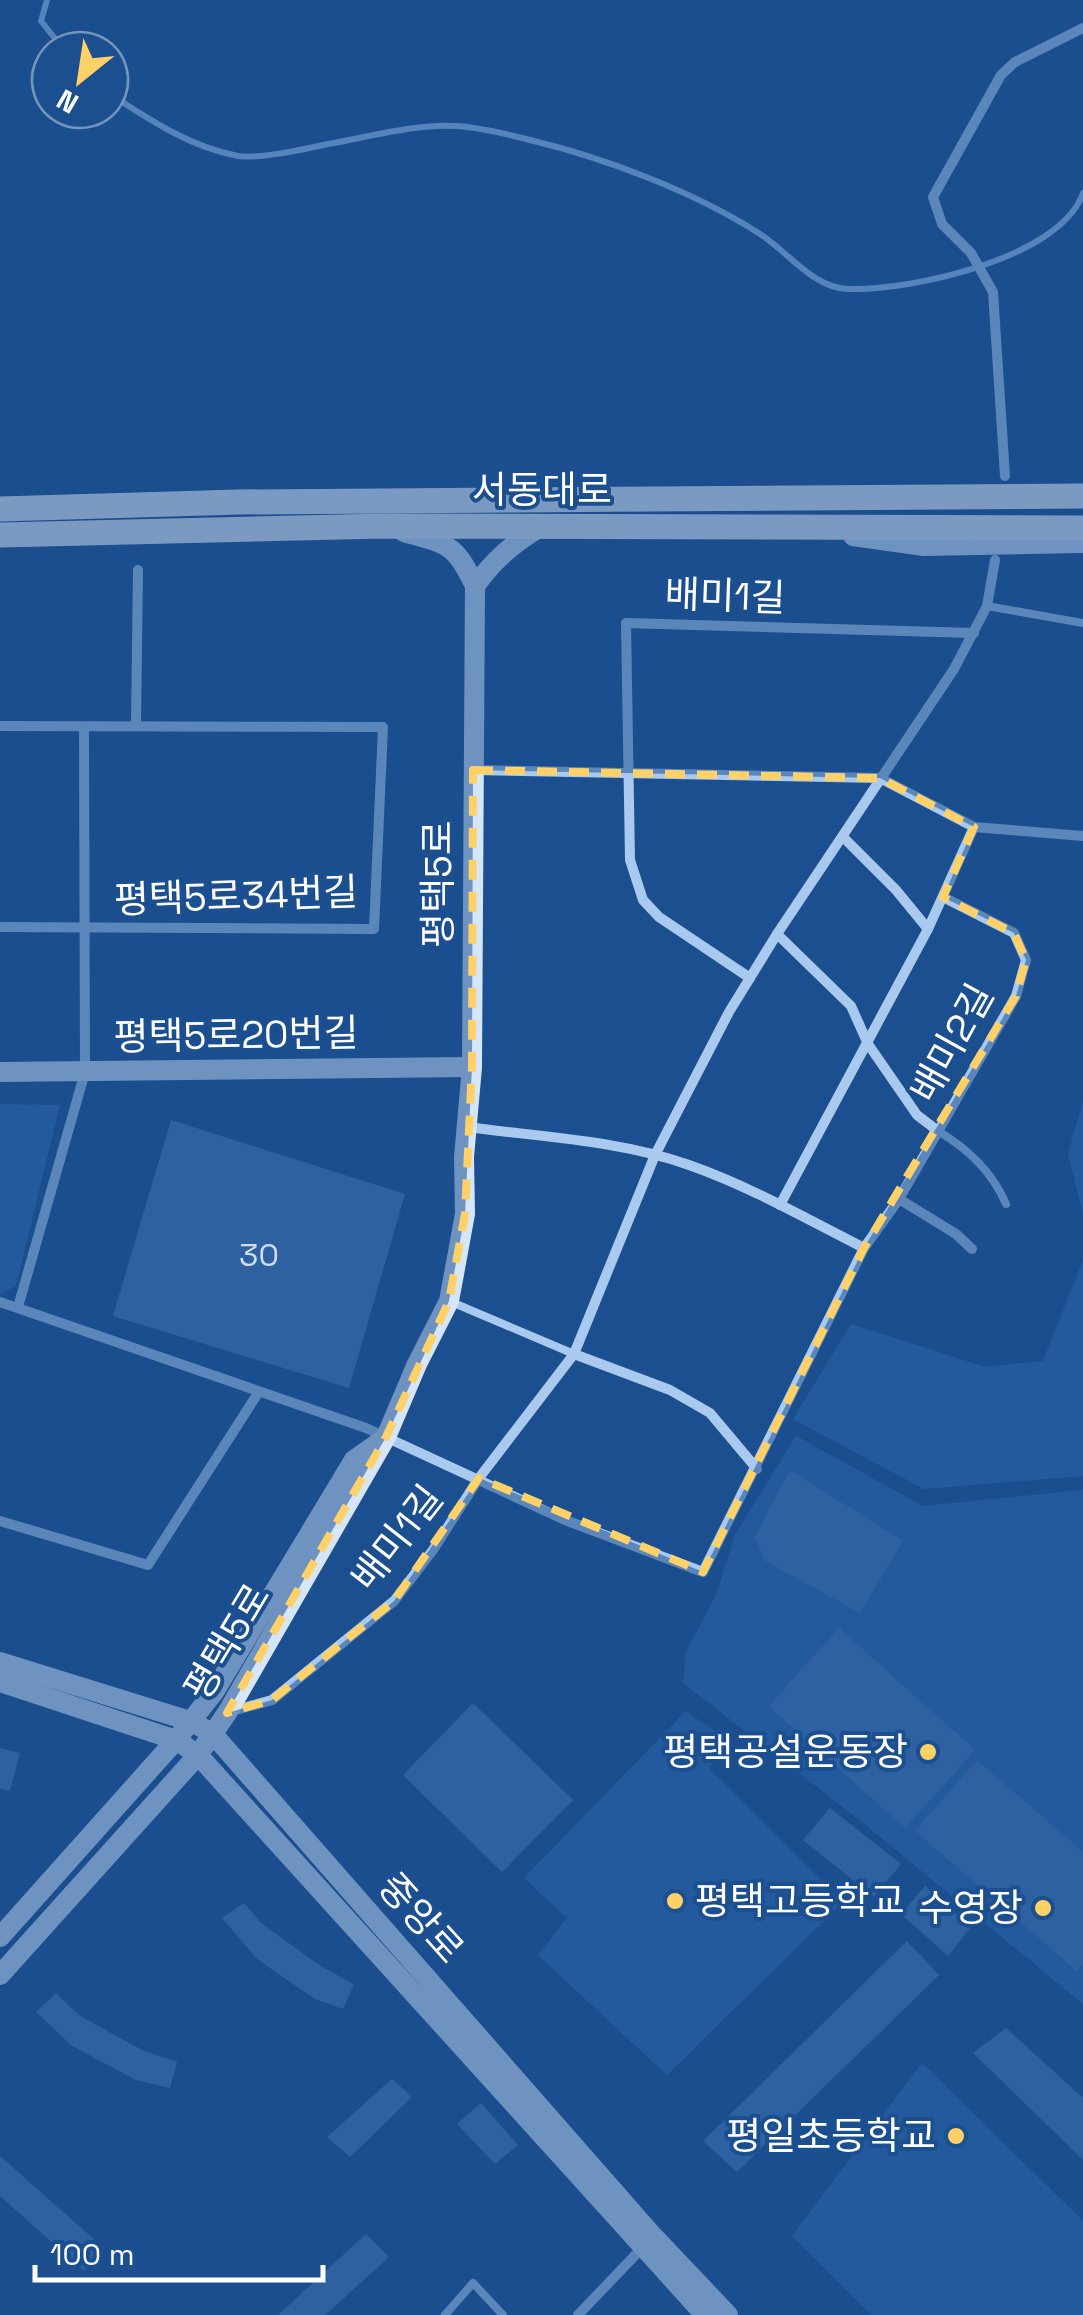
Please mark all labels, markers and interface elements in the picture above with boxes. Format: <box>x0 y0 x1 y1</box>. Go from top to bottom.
north arrow <box>30 30 130 130</box>
text: N <box>50 81 85 122</box>
street label: 서동대로 <box>472 466 612 514</box>
street label: 배미1길 <box>664 570 786 622</box>
street label: 평택5로 <box>414 820 462 948</box>
street label: 평택5로34번길 <box>113 868 359 924</box>
street label: 배미2길 <box>900 975 1004 1111</box>
street label: 평택5로20번길 <box>113 1009 359 1061</box>
house number: 30 <box>239 1235 279 1275</box>
street label: 배미1길 <box>341 1476 453 1600</box>
street label: 평택5로 <box>174 1575 280 1709</box>
place label: 평택공설운동장 <box>663 1728 908 1776</box>
marker: 평택공설운동장 <box>917 1741 939 1763</box>
street label: 중앙로 <box>368 1863 474 1973</box>
place label: 평택고등학교 <box>695 1877 905 1925</box>
place label: 수영장 <box>918 1884 1023 1932</box>
marker: 평택고등학교 <box>664 1890 686 1912</box>
marker: 수영장 <box>1032 1897 1054 1919</box>
place label: 평일초등학교 <box>726 2112 936 2160</box>
marker: 평일초등학교 <box>945 2125 967 2147</box>
scale bar <box>35 2220 322 2282</box>
text: 100 m <box>50 2235 135 2274</box>

